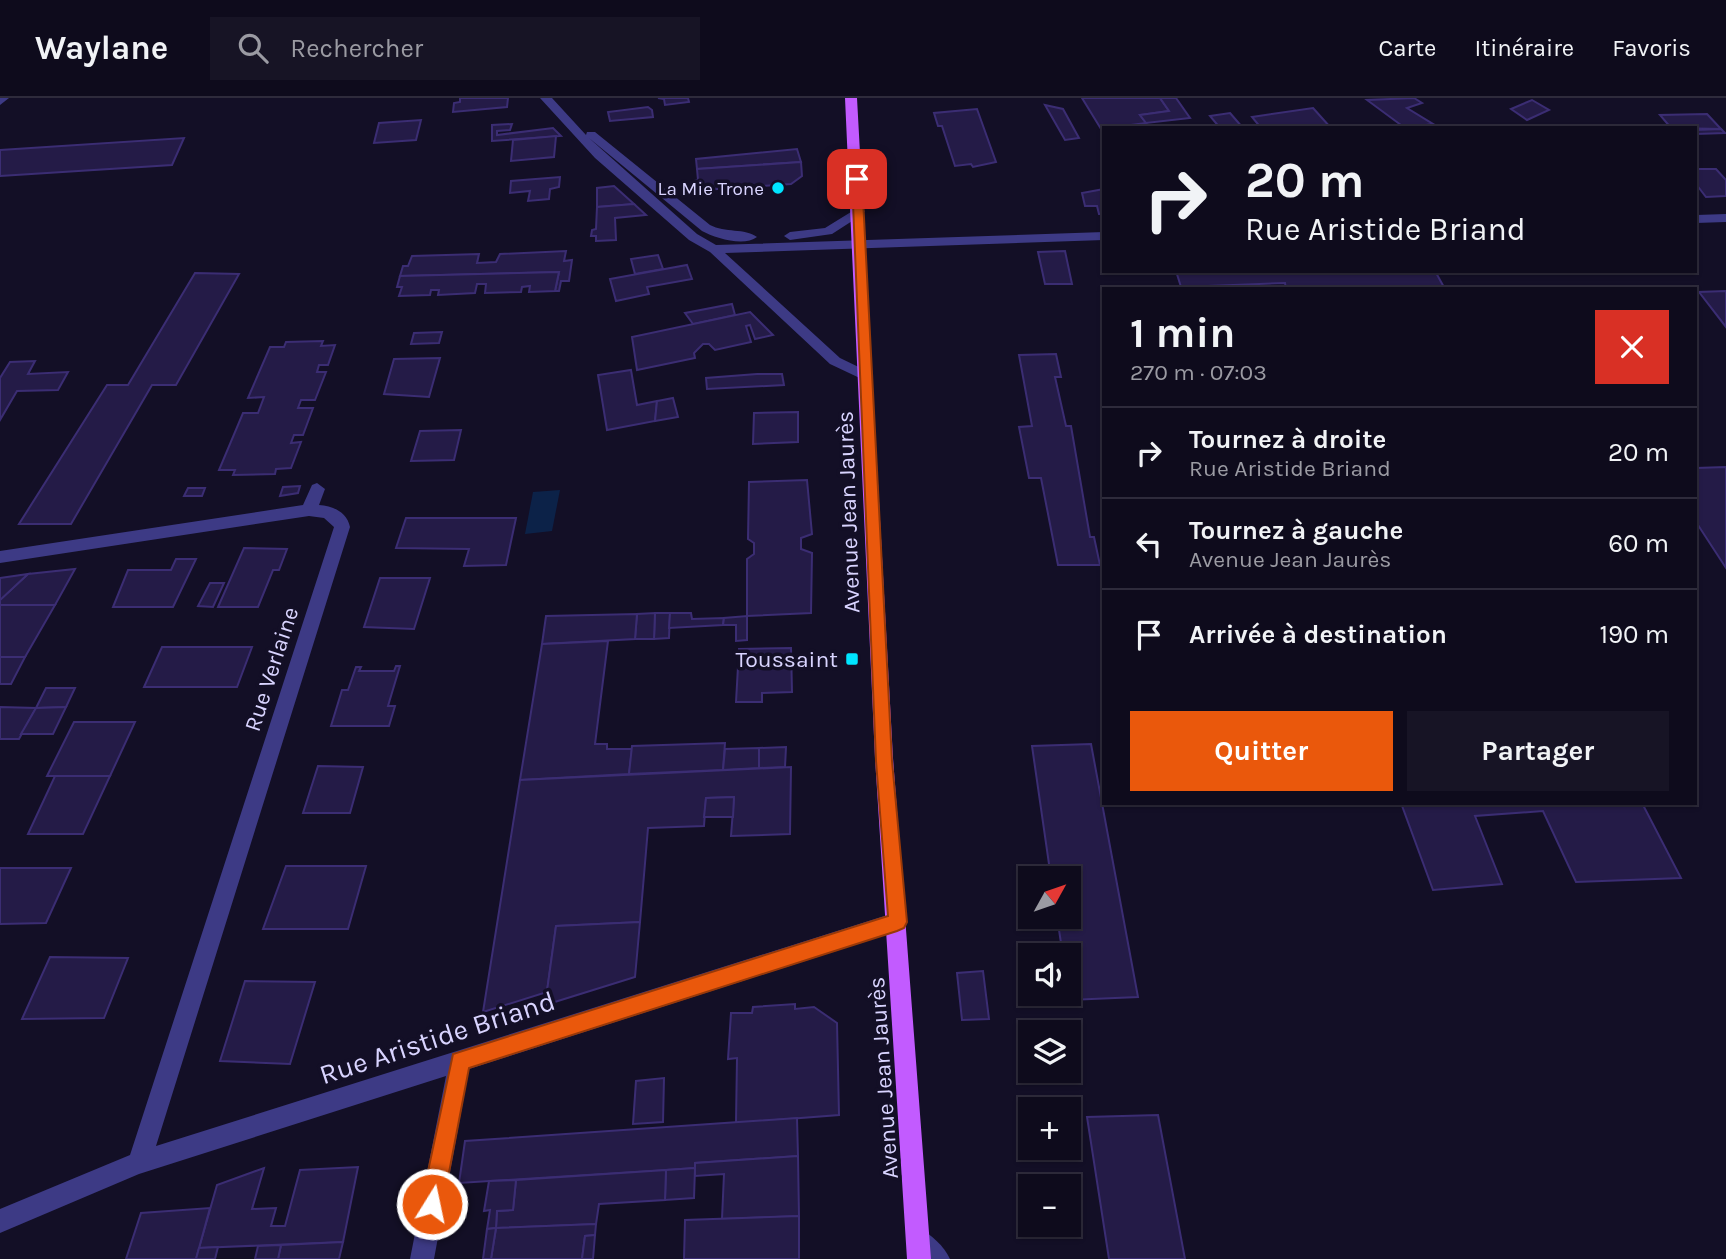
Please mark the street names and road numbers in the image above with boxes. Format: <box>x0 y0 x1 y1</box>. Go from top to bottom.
street label: Avenue Jean Jaurès <box>831 410 866 614</box>
street label: Rue Verlaine <box>239 604 304 735</box>
street label: Avenue Jean Jaurès <box>863 976 904 1180</box>
street label: Rue Aristide Briand <box>315 984 559 1091</box>

